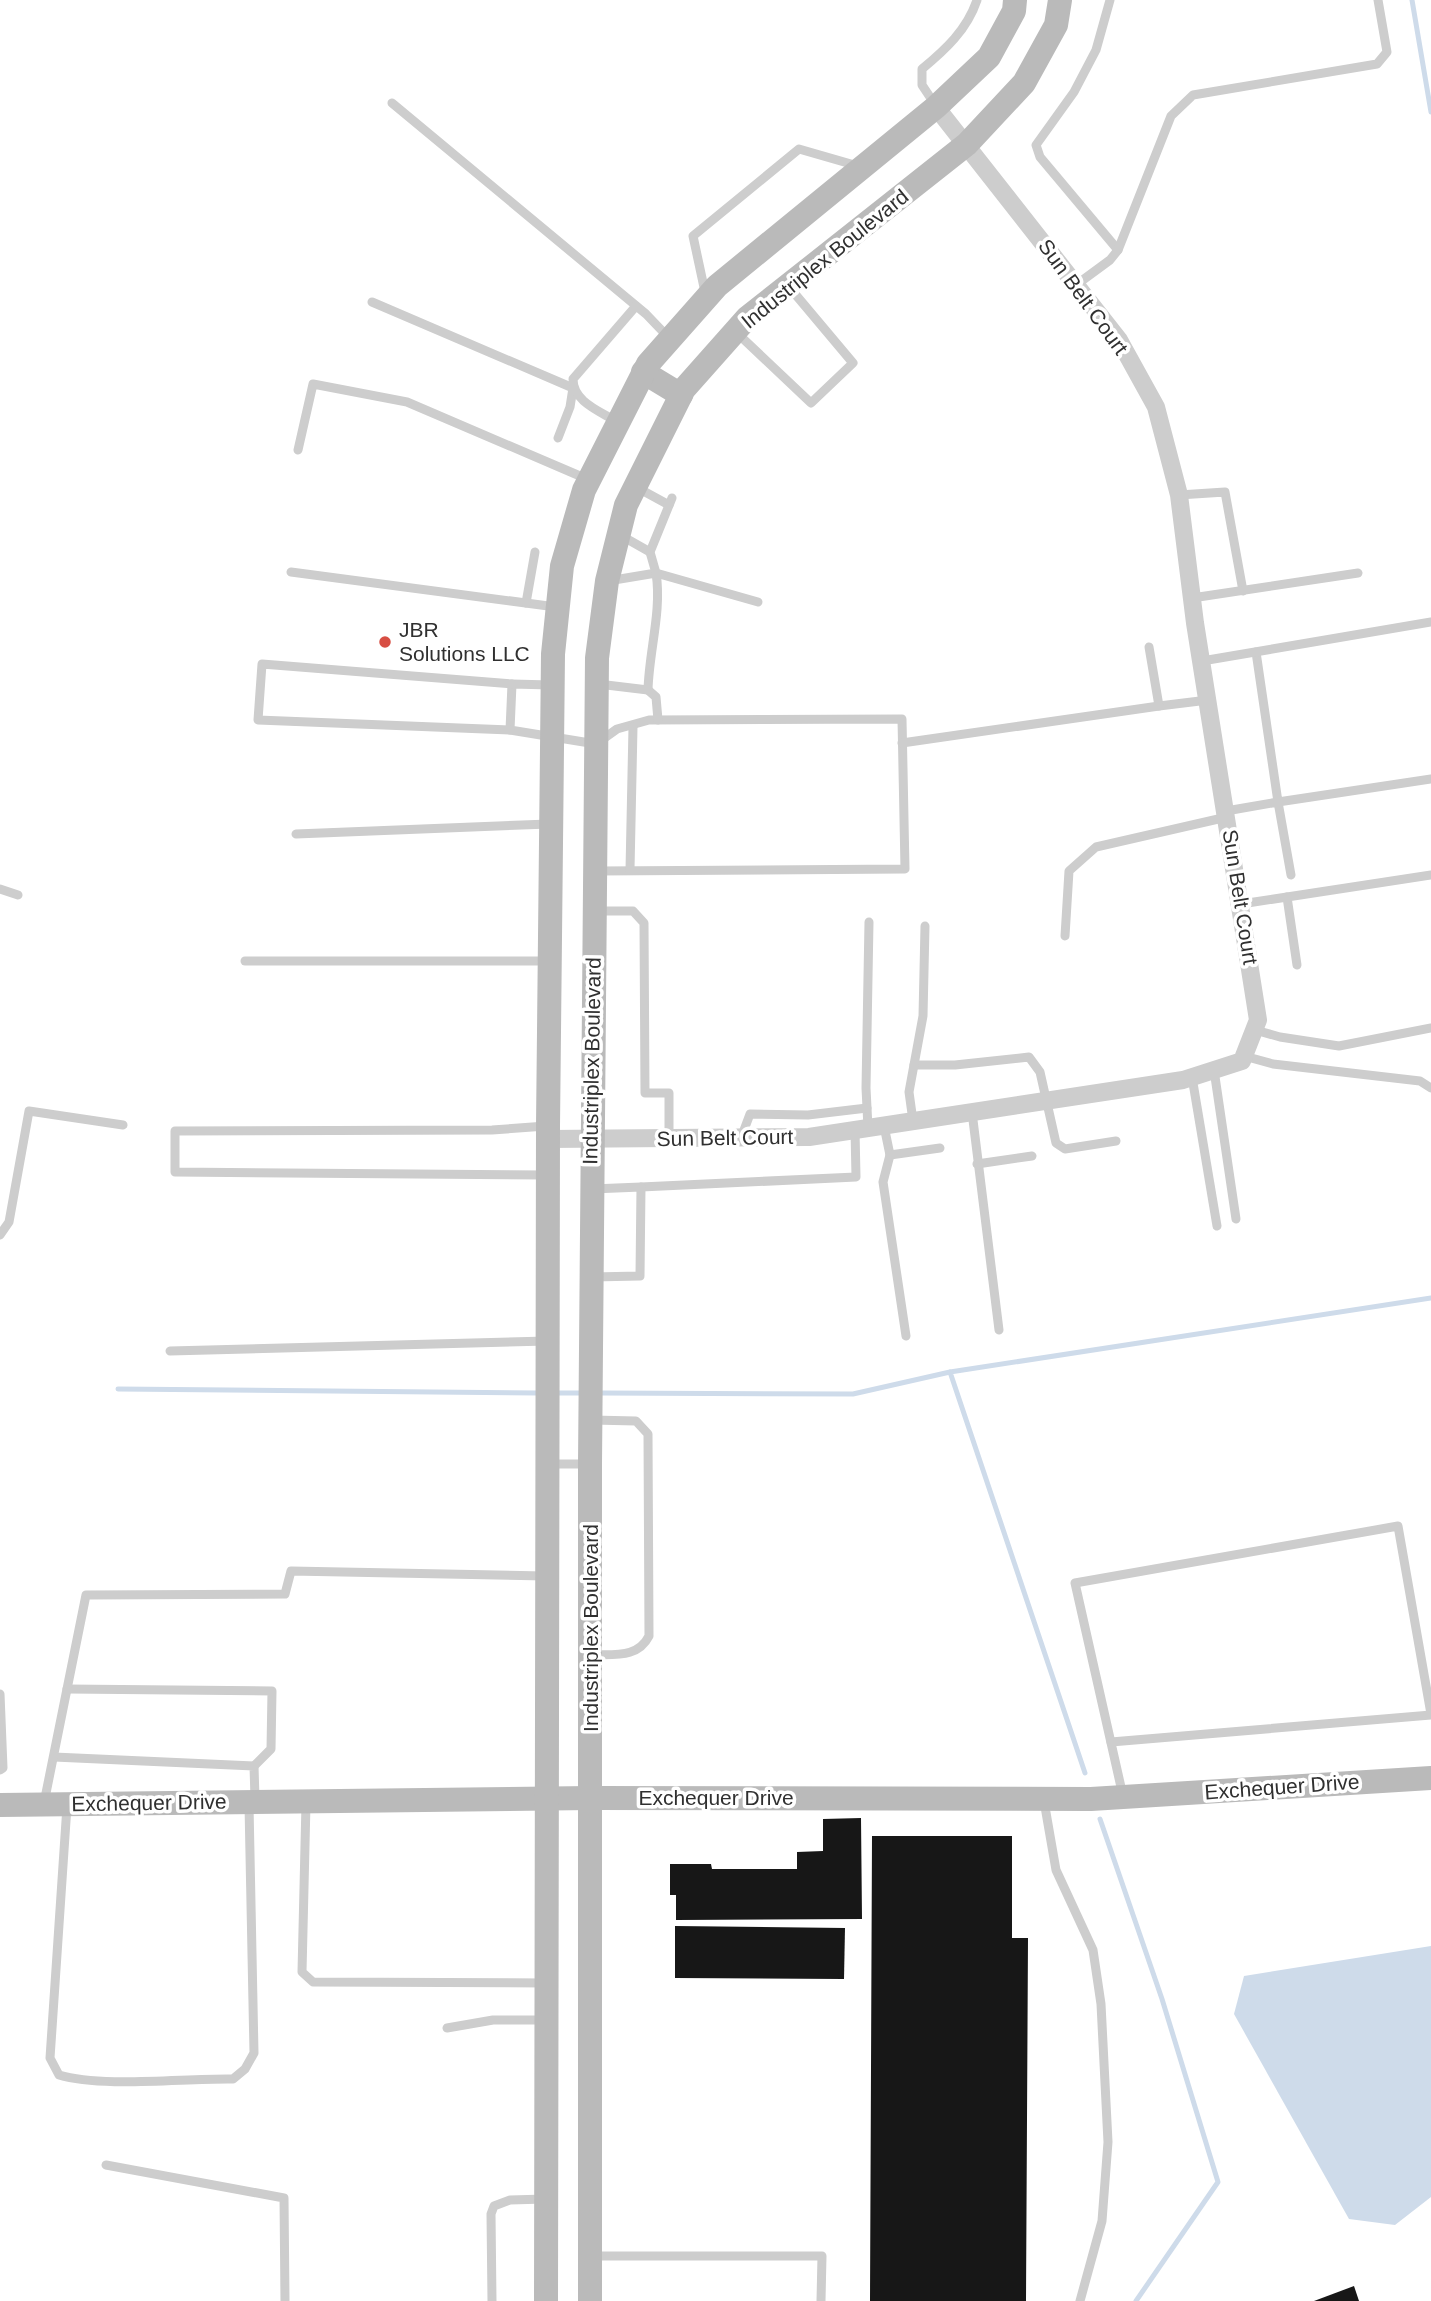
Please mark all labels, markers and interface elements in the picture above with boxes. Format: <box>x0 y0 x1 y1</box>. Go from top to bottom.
street label: Industriplex Boulevard <box>737 184 913 333</box>
street label: Sun Belt Court <box>1034 235 1133 359</box>
place label: JBR Solutions LLC <box>399 618 530 665</box>
marker: JBR Solutions LLC <box>377 634 393 650</box>
street label: Sun Belt Court <box>1218 828 1263 966</box>
street label: Industriplex Boulevard <box>578 957 605 1165</box>
street label: Sun Belt Court <box>657 1125 794 1150</box>
street label: Industriplex Boulevard <box>579 1524 602 1732</box>
street label: Exchequer Drive <box>1204 1770 1360 1803</box>
street label: Exchequer Drive <box>638 1786 794 1809</box>
street label: Exchequer Drive <box>71 1790 227 1815</box>

